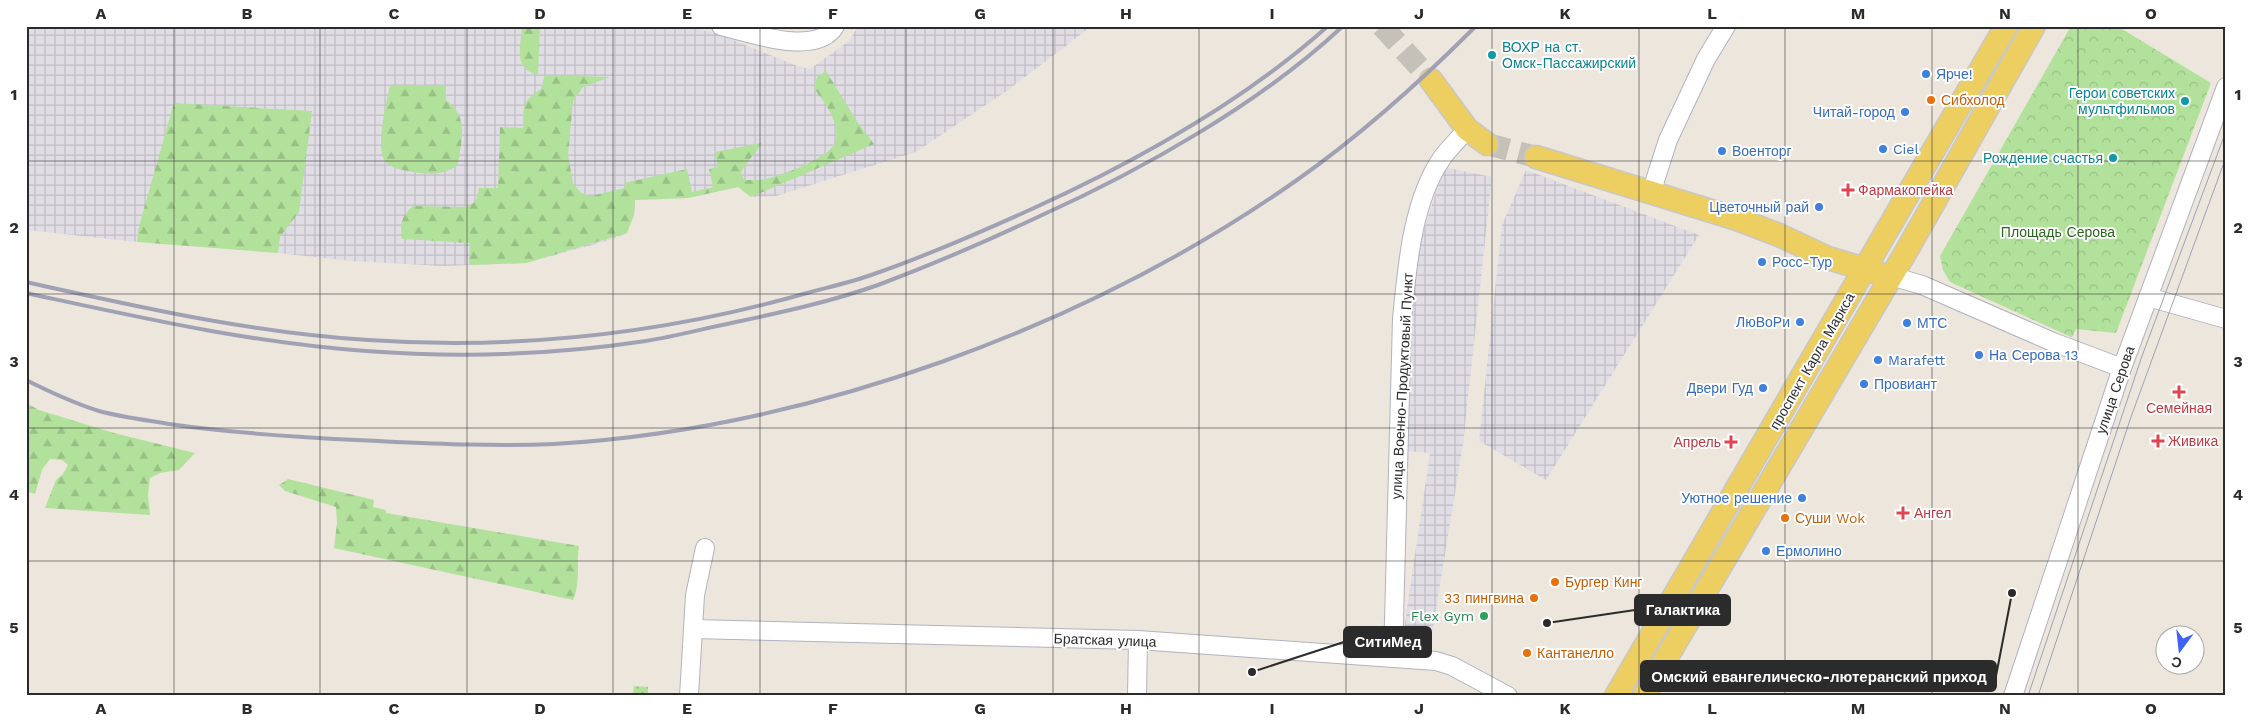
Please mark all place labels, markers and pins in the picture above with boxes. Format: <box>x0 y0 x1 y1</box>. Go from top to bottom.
place label: ВОХР на ст. Омск-Пассажирский <box>1502 39 1636 71</box>
marker: ВОХР на ст. Омск-Пассажирский <box>1486 49 1498 61</box>
place label: Ярче! <box>1936 66 1972 82</box>
marker: Ярче! <box>1920 68 1932 80</box>
place label: Герои советских мультфильмов <box>2069 85 2175 117</box>
place label: Сибхолод <box>1941 92 2005 108</box>
marker: Сибхолод <box>1925 94 1937 106</box>
marker: Герои советских мультфильмов <box>2179 95 2191 107</box>
place label: Читай-город <box>1813 104 1895 120</box>
marker: Читай-город <box>1899 106 1911 118</box>
place label: Ciel <box>1893 141 1919 157</box>
place label: Военторг <box>1732 143 1792 159</box>
marker: Ciel <box>1877 143 1889 155</box>
marker: Военторг <box>1716 145 1728 157</box>
place label: Рождение счастья <box>1983 150 2103 166</box>
marker: Рождение счастья <box>2107 152 2119 164</box>
place label: Фармакопейка <box>1858 182 1953 198</box>
marker: Фармакопейка <box>1842 184 1854 196</box>
place label: Цветочный рай <box>1709 199 1809 215</box>
marker: Цветочный рай <box>1813 201 1825 213</box>
place label: Росс-Тур <box>1772 254 1832 270</box>
marker: Росс-Тур <box>1756 256 1768 268</box>
place label: ЛюВоРи <box>1736 314 1790 330</box>
place label: МТС <box>1917 315 1947 331</box>
marker: ЛюВоРи <box>1794 316 1806 328</box>
marker: МТС <box>1901 317 1913 329</box>
place label: На Серова 13 <box>1989 347 2078 363</box>
marker: На Серова 13 <box>1973 349 1985 361</box>
place label: Marafett <box>1888 352 1945 368</box>
marker: Marafett <box>1872 354 1884 366</box>
place label: Провиант <box>1874 376 1937 392</box>
marker: Провиант <box>1858 378 1870 390</box>
place label: Двери Гуд <box>1687 380 1753 396</box>
marker: Двери Гуд <box>1757 382 1769 394</box>
marker: Семейная <box>2173 386 2185 398</box>
place label: Семейная <box>2146 400 2212 416</box>
place label: Живика <box>2168 433 2218 449</box>
place label: Апрель <box>1674 434 1721 450</box>
marker: Живика <box>2152 435 2164 447</box>
marker: Апрель <box>1725 436 1737 448</box>
place label: Уютное решение <box>1681 490 1792 506</box>
marker: Уютное решение <box>1796 492 1808 504</box>
place label: Ангел <box>1914 505 1951 521</box>
marker: Ангел <box>1896 506 1910 520</box>
place label: Суши Wok <box>1795 510 1865 526</box>
marker: Суши Wok <box>1779 512 1791 524</box>
place label: Ермолино <box>1776 543 1842 559</box>
marker: Ермолино <box>1760 545 1772 557</box>
place label: Бургер Кинг <box>1565 574 1642 590</box>
marker: Бургер Кинг <box>1549 576 1561 588</box>
place label: 33 пингвина <box>1444 590 1524 606</box>
marker: 33 пингвина <box>1528 592 1540 604</box>
callout: Галактика <box>1635 595 1730 625</box>
place label: Flex Gym <box>1411 608 1474 624</box>
marker: Flex Gym <box>1478 610 1490 622</box>
callout: СитиМед <box>1344 627 1431 657</box>
place label: Кантанелло <box>1537 645 1614 661</box>
marker: Кантанелло <box>1521 647 1533 659</box>
callout: Омский евангелическо-лютеранский приход <box>1641 661 1996 691</box>

